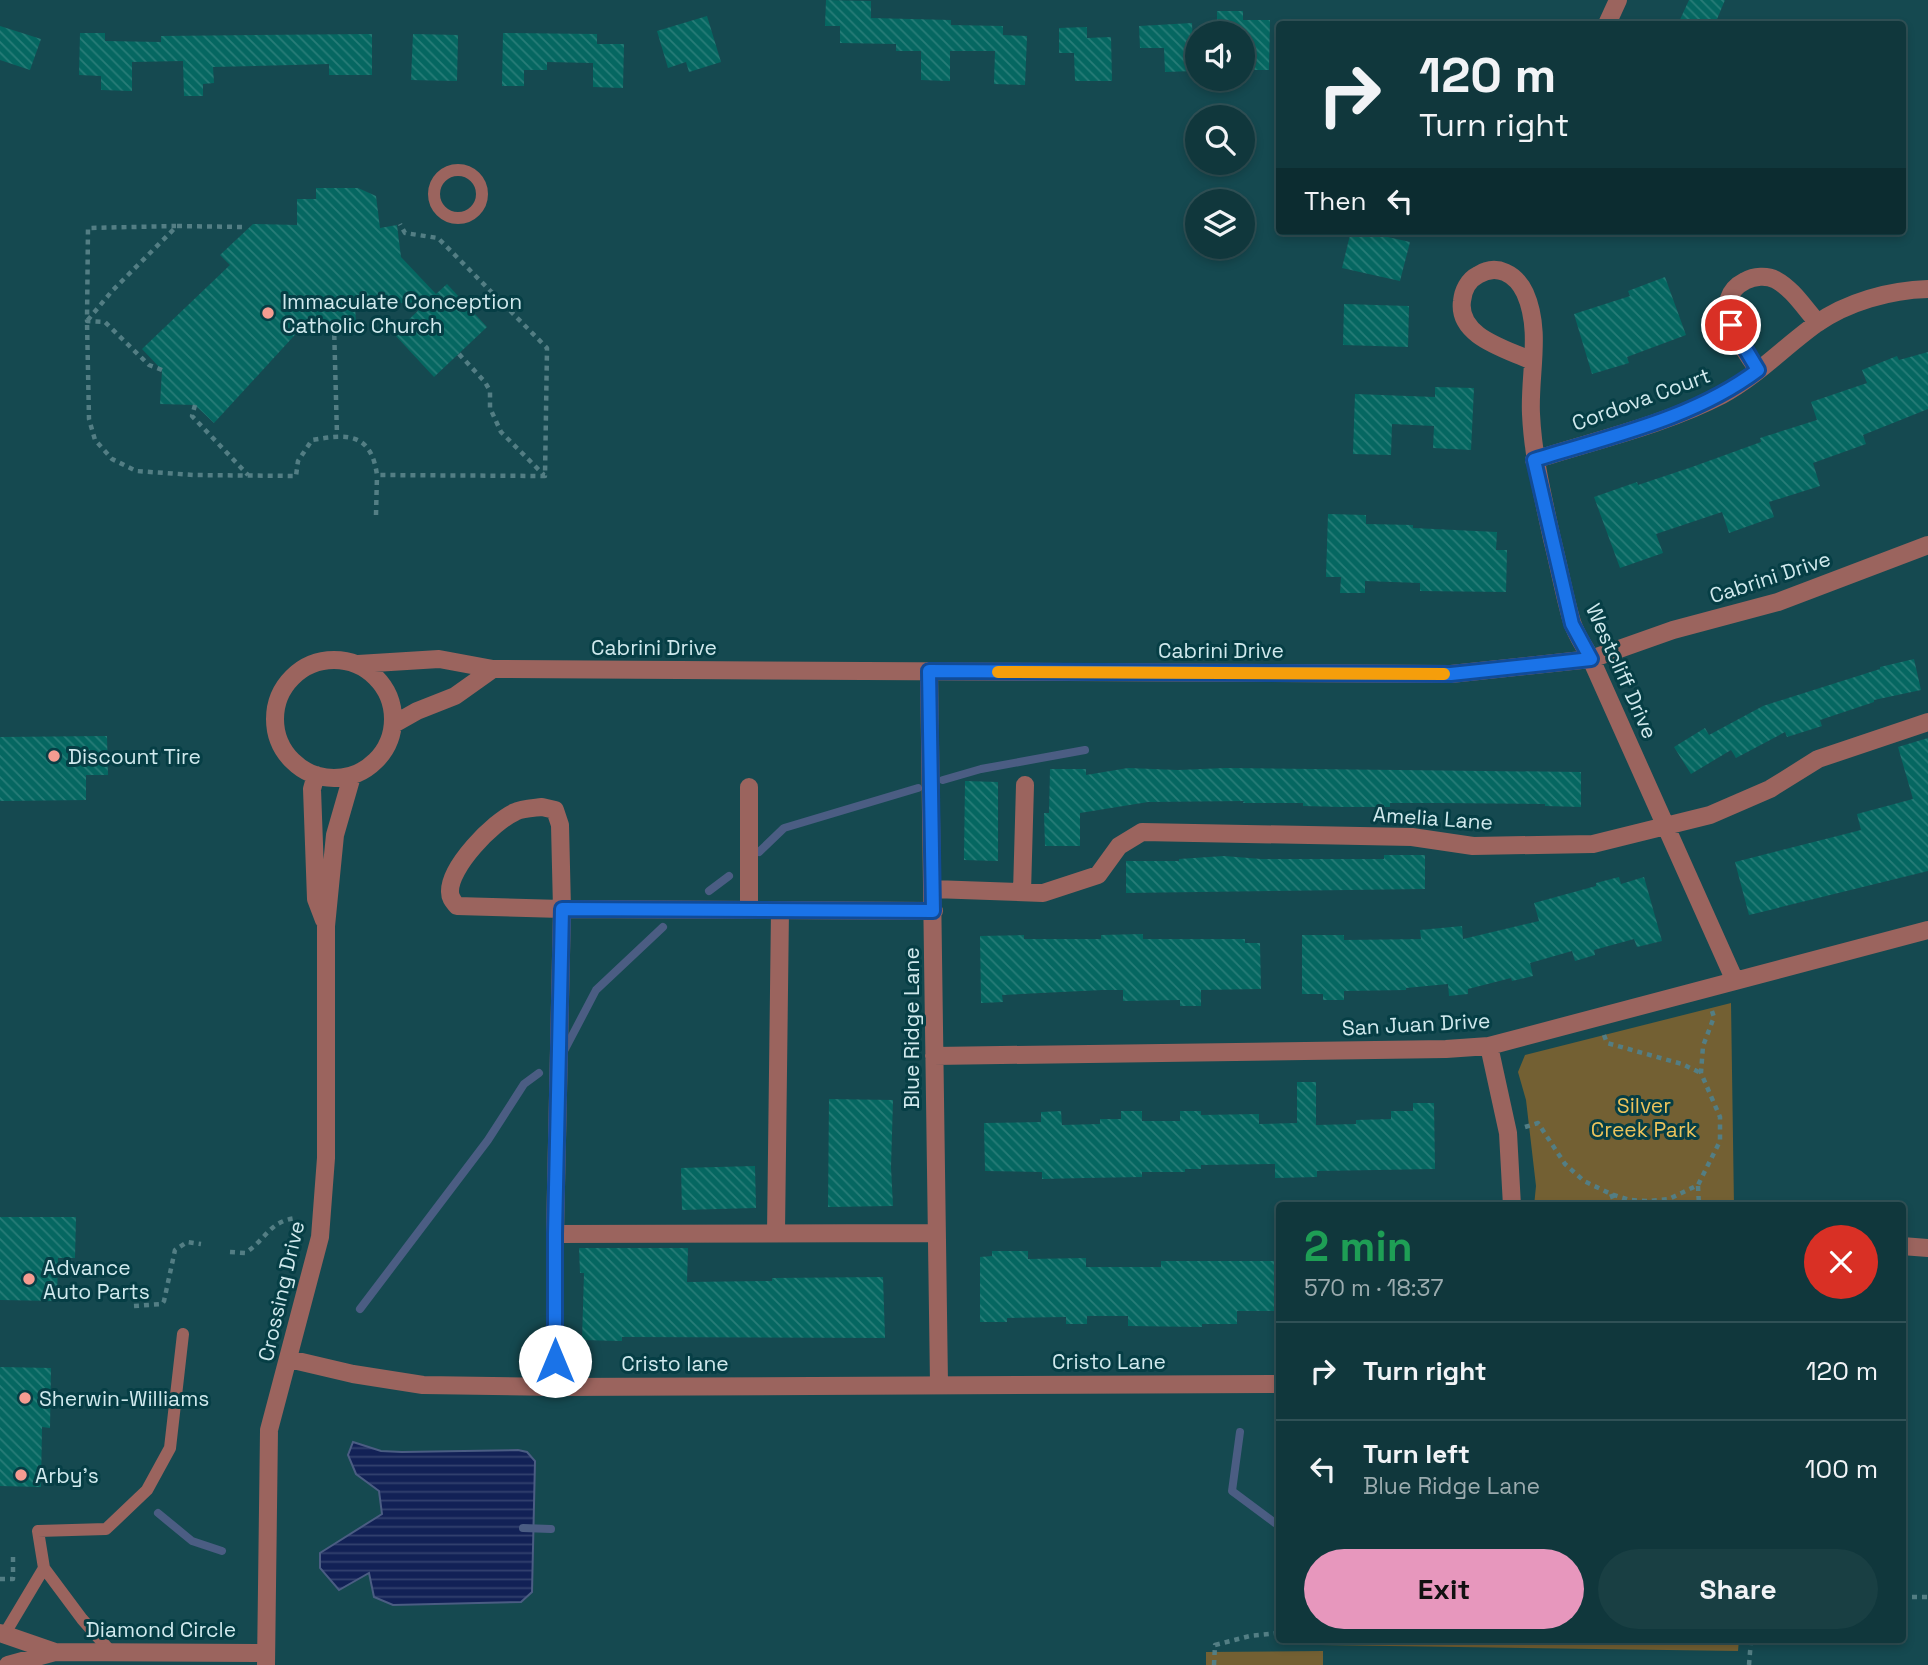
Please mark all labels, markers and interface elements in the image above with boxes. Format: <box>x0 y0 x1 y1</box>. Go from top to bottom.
map controls <box>1185 21 1255 259</box>
button: sound <box>1185 21 1255 91</box>
text: 120 m <box>1419 44 1556 106</box>
icon: right <box>1304 49 1395 140</box>
button: search <box>1185 105 1255 175</box>
text: Turn right <box>1419 105 1569 145</box>
icon: left <box>1381 182 1419 220</box>
text: Then <box>1304 184 1367 218</box>
button: layers <box>1185 189 1255 259</box>
place label: Immaculate Conception Catholic Church <box>282 288 522 339</box>
pin <box>1701 295 1761 355</box>
marker: Immaculate Conception Catholic Church <box>260 305 276 321</box>
icon: arrive <box>1712 306 1750 344</box>
street label: Cordova Court <box>1568 361 1714 437</box>
street label: Cabrini Drive <box>1706 545 1834 609</box>
street label: Westcliff Drive <box>1580 599 1664 743</box>
street label: Cabrini Drive <box>591 634 717 661</box>
street label: Cabrini Drive <box>1158 637 1284 664</box>
place label: Discount Tire <box>68 743 201 770</box>
marker: Discount Tire <box>46 748 62 764</box>
street label: Amelia Lane <box>1372 800 1494 836</box>
street label: Blue Ridge Lane <box>898 947 925 1109</box>
street label: San Juan Drive <box>1341 1007 1491 1041</box>
park label: Silver Creek Park <box>1591 1092 1697 1143</box>
street label: Crossing Drive <box>252 1218 310 1364</box>
text: 2 min <box>1304 1220 1413 1273</box>
button: close <box>1804 1225 1878 1299</box>
place label: Advance Auto Parts <box>43 1254 150 1305</box>
marker: Advance Auto Parts <box>21 1271 37 1287</box>
text: 570 m · 18:37 <box>1304 1273 1443 1303</box>
position arrow <box>518 1324 592 1398</box>
street label: Cristo Lane <box>1052 1348 1166 1375</box>
street label: Cristo lane <box>621 1350 729 1377</box>
icon: right <box>1304 1352 1342 1390</box>
text: Turn right <box>1363 1354 1487 1388</box>
text: 120 m <box>1806 1354 1878 1388</box>
place label: Sherwin-Williams <box>39 1385 209 1412</box>
marker: Sherwin-Williams <box>17 1390 33 1406</box>
text: Turn left <box>1363 1437 1470 1471</box>
icon: left <box>1304 1450 1342 1488</box>
text: 100 m <box>1805 1452 1878 1486</box>
place label: Arby's <box>35 1462 99 1489</box>
marker: Arby's <box>13 1467 29 1483</box>
text: Blue Ridge Lane <box>1363 1471 1540 1501</box>
button: Exit <box>1304 1549 1584 1629</box>
button: Share <box>1598 1549 1878 1629</box>
street label: Diamond Circle <box>86 1616 236 1643</box>

